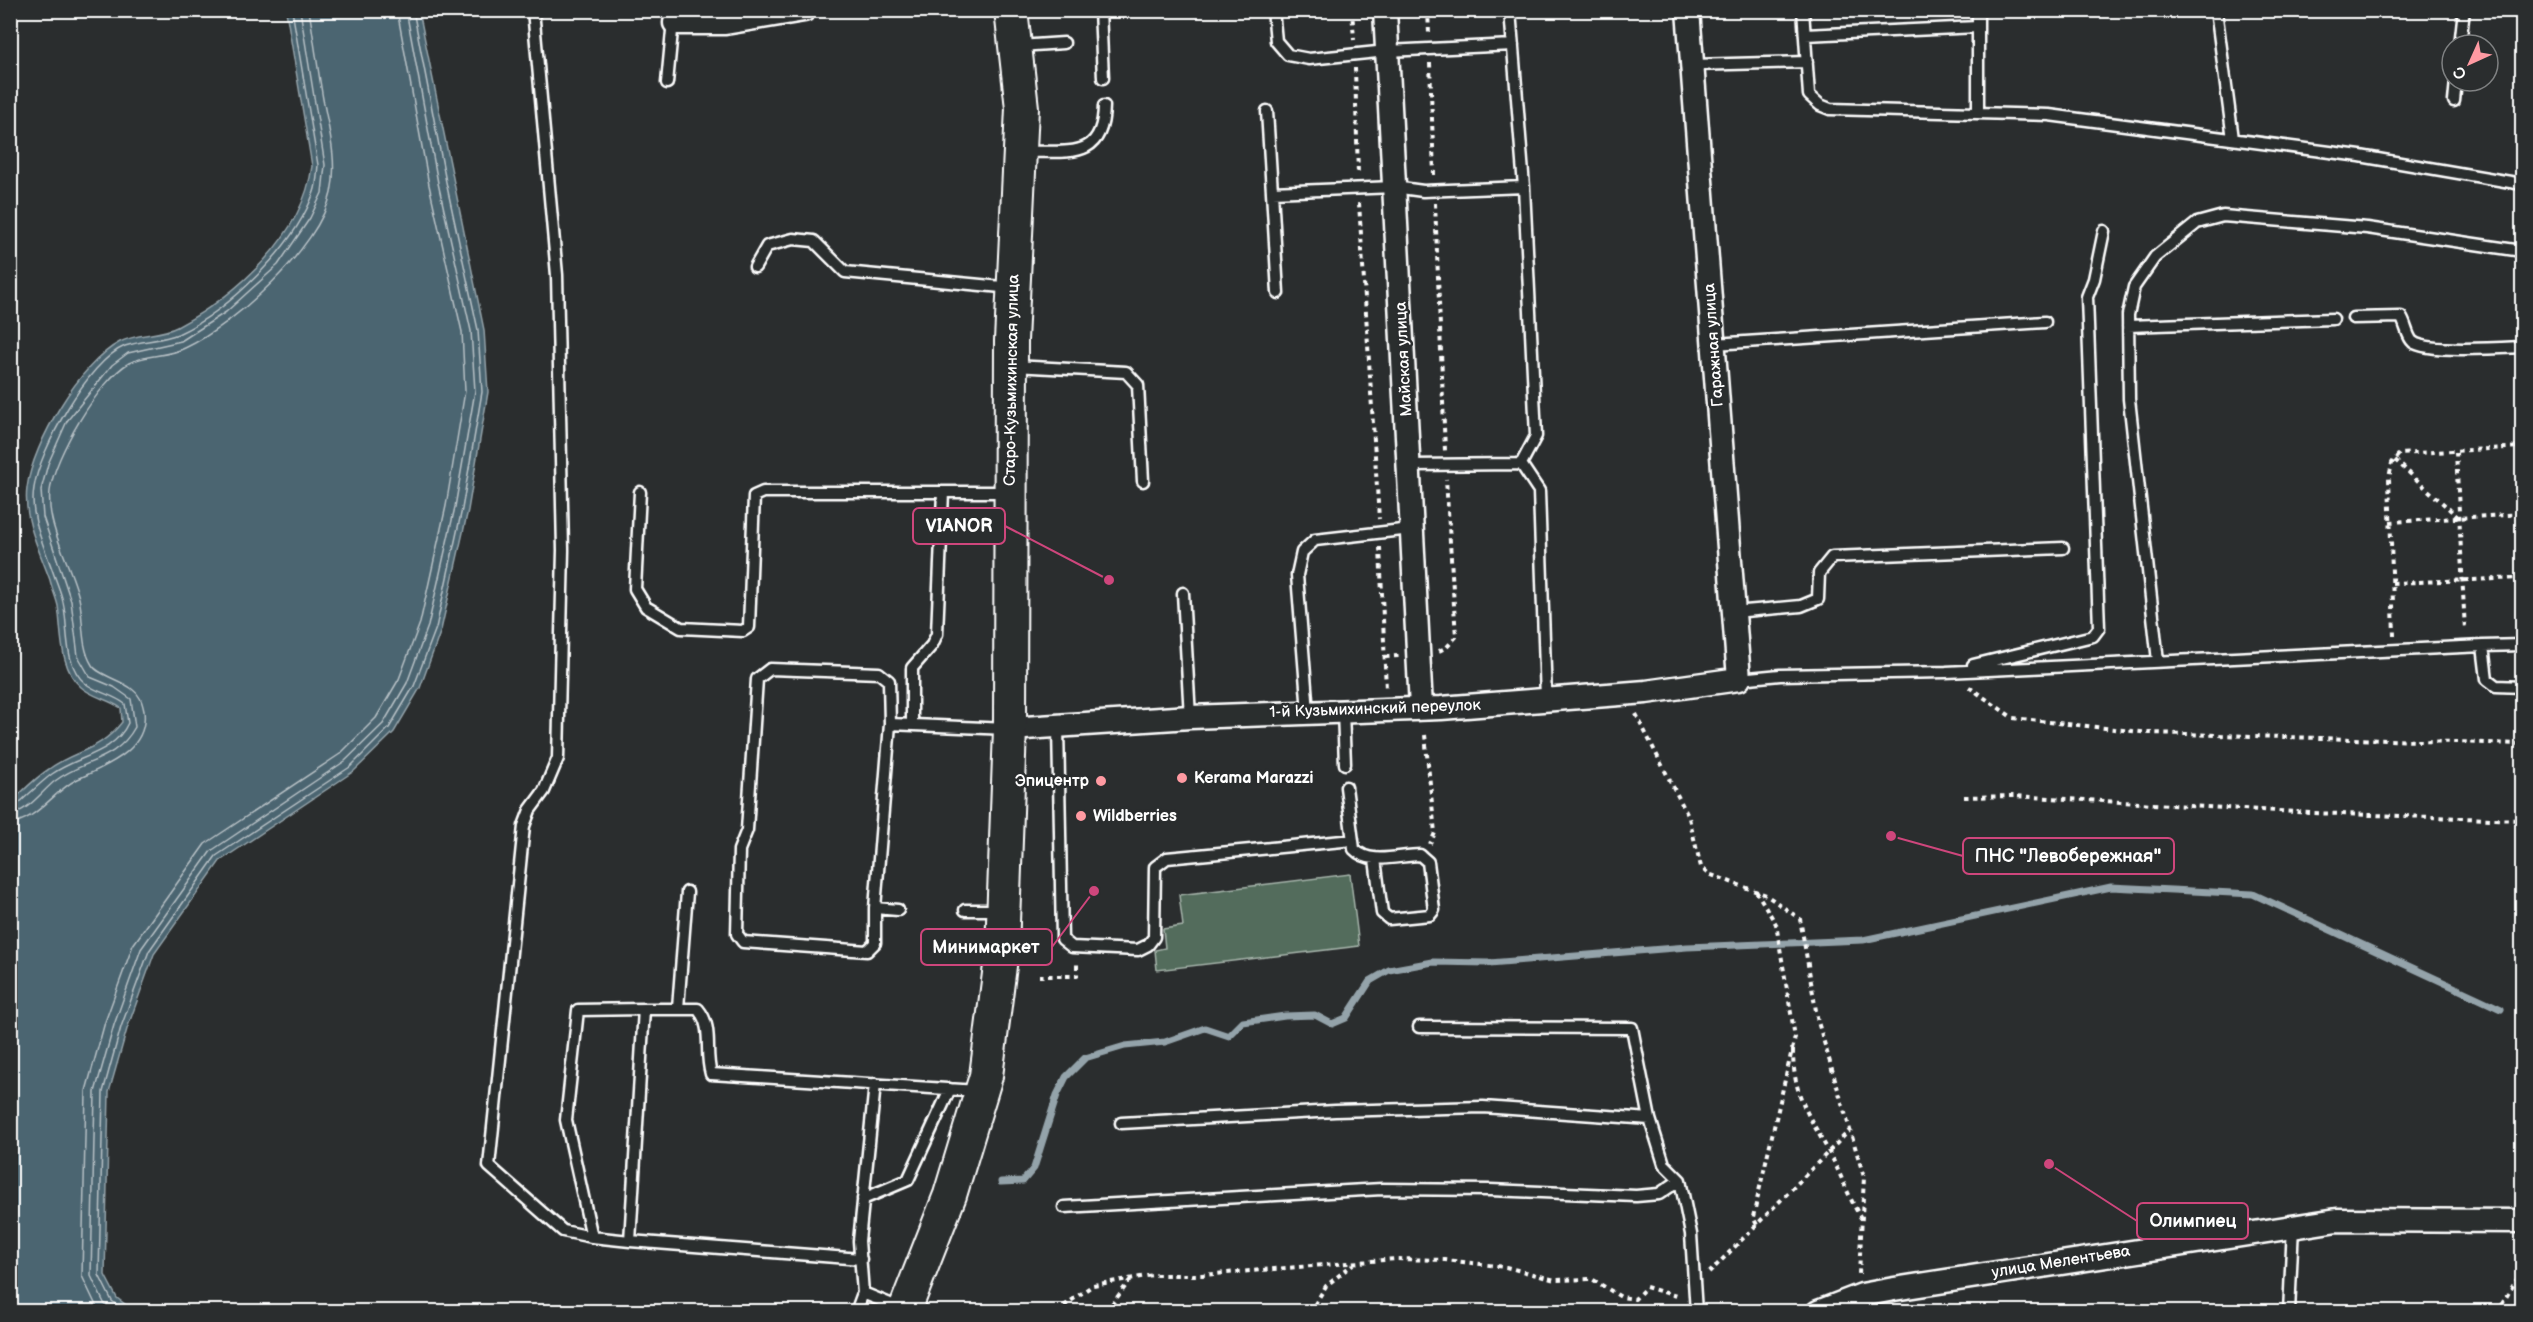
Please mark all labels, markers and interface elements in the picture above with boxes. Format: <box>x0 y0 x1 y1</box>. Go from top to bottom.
north arrow <box>2440 33 2500 93</box>
text: С <box>2450 62 2471 83</box>
street label: Старо-Кузьмихинская улица <box>1001 273 1023 486</box>
street label: Гаражная улица <box>1700 282 1728 407</box>
street label: Майская улица <box>1391 301 1416 417</box>
callout: VIANOR <box>913 508 1005 544</box>
text: VIANOR <box>925 516 993 537</box>
street label: 1-й Кузьмихинский переулок <box>1269 696 1482 722</box>
place label: Kerama Marazzi <box>1194 769 1314 788</box>
marker: Kerama Marazzi <box>1175 771 1189 785</box>
place label: Эпицентр <box>1015 772 1090 791</box>
marker: Эпицентр <box>1094 774 1108 788</box>
place label: Wildberries <box>1093 807 1177 826</box>
marker: Wildberries <box>1074 809 1088 823</box>
callout: ПНС "Левобережная" <box>1963 838 2174 874</box>
text: ПНС "Левобережная" <box>1975 846 2161 867</box>
callout: Минимаркет <box>921 929 1052 965</box>
text: Минимаркет <box>932 937 1040 958</box>
callout: Олимпиец <box>2137 1203 2248 1239</box>
text: Олимпиец <box>2150 1211 2237 1232</box>
street label: улица Мелентьева <box>1990 1242 2132 1282</box>

